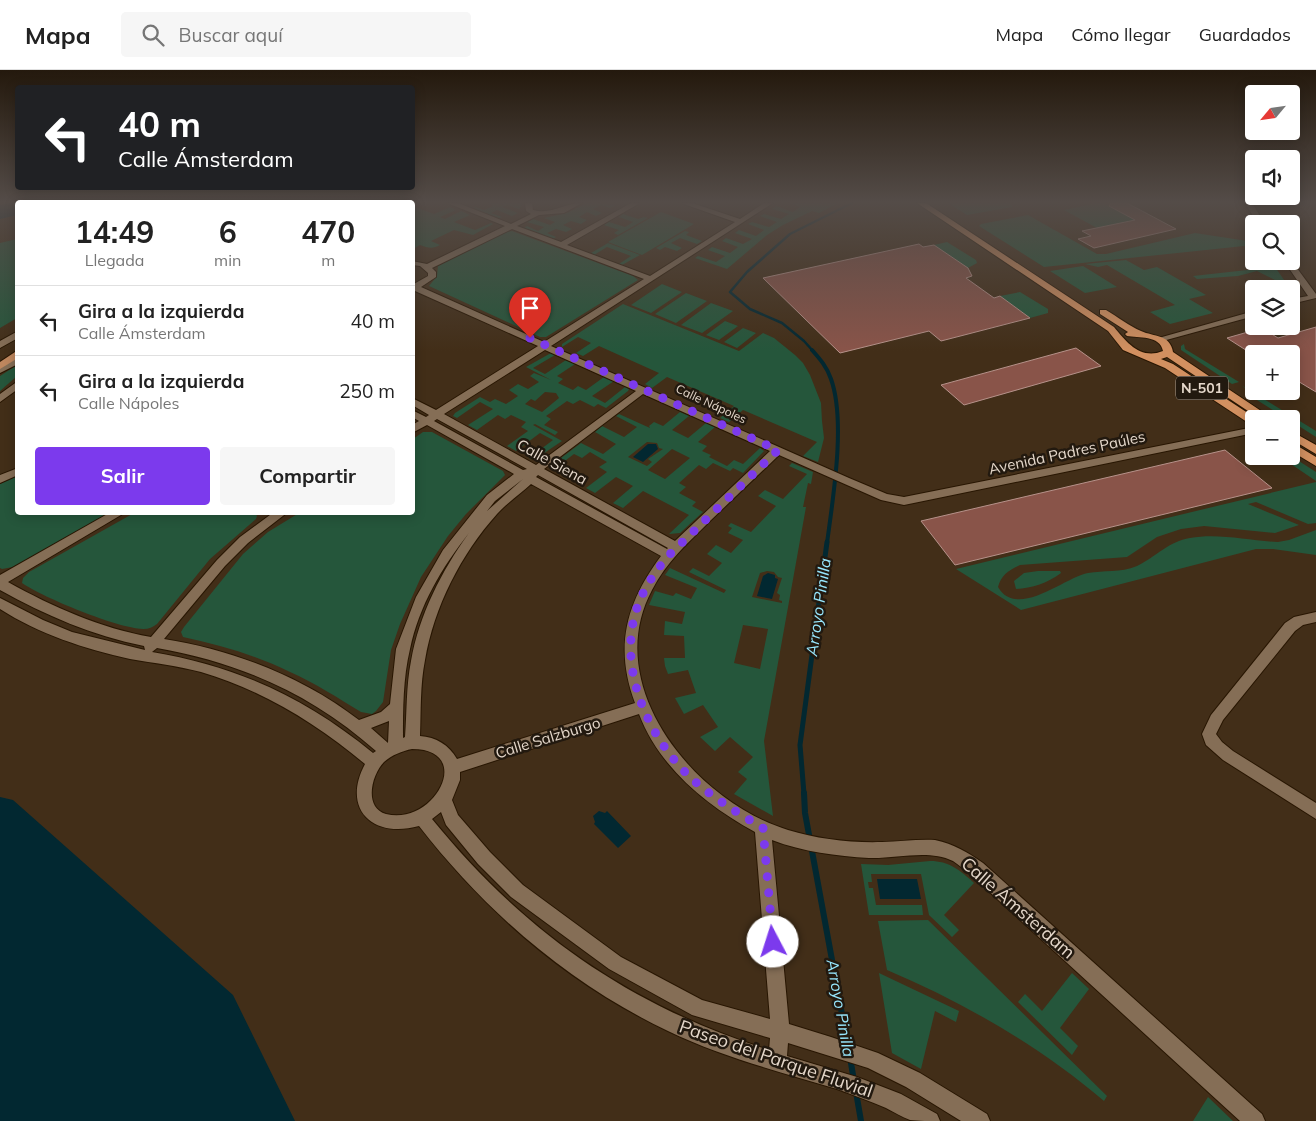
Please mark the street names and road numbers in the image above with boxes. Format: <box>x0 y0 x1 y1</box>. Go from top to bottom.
road number: N-501 <box>1176 376 1228 400</box>
street label: Calle Nápoles <box>674 381 749 426</box>
street label: Avenida Padres Paúles <box>987 427 1147 478</box>
street label: Calle Siena <box>514 435 591 489</box>
street label: Calle Salzburgo <box>493 713 603 762</box>
street label: Calle Ámsterdam <box>957 852 1080 963</box>
street label: Paseo del Parque Fluvial <box>676 1015 876 1102</box>

